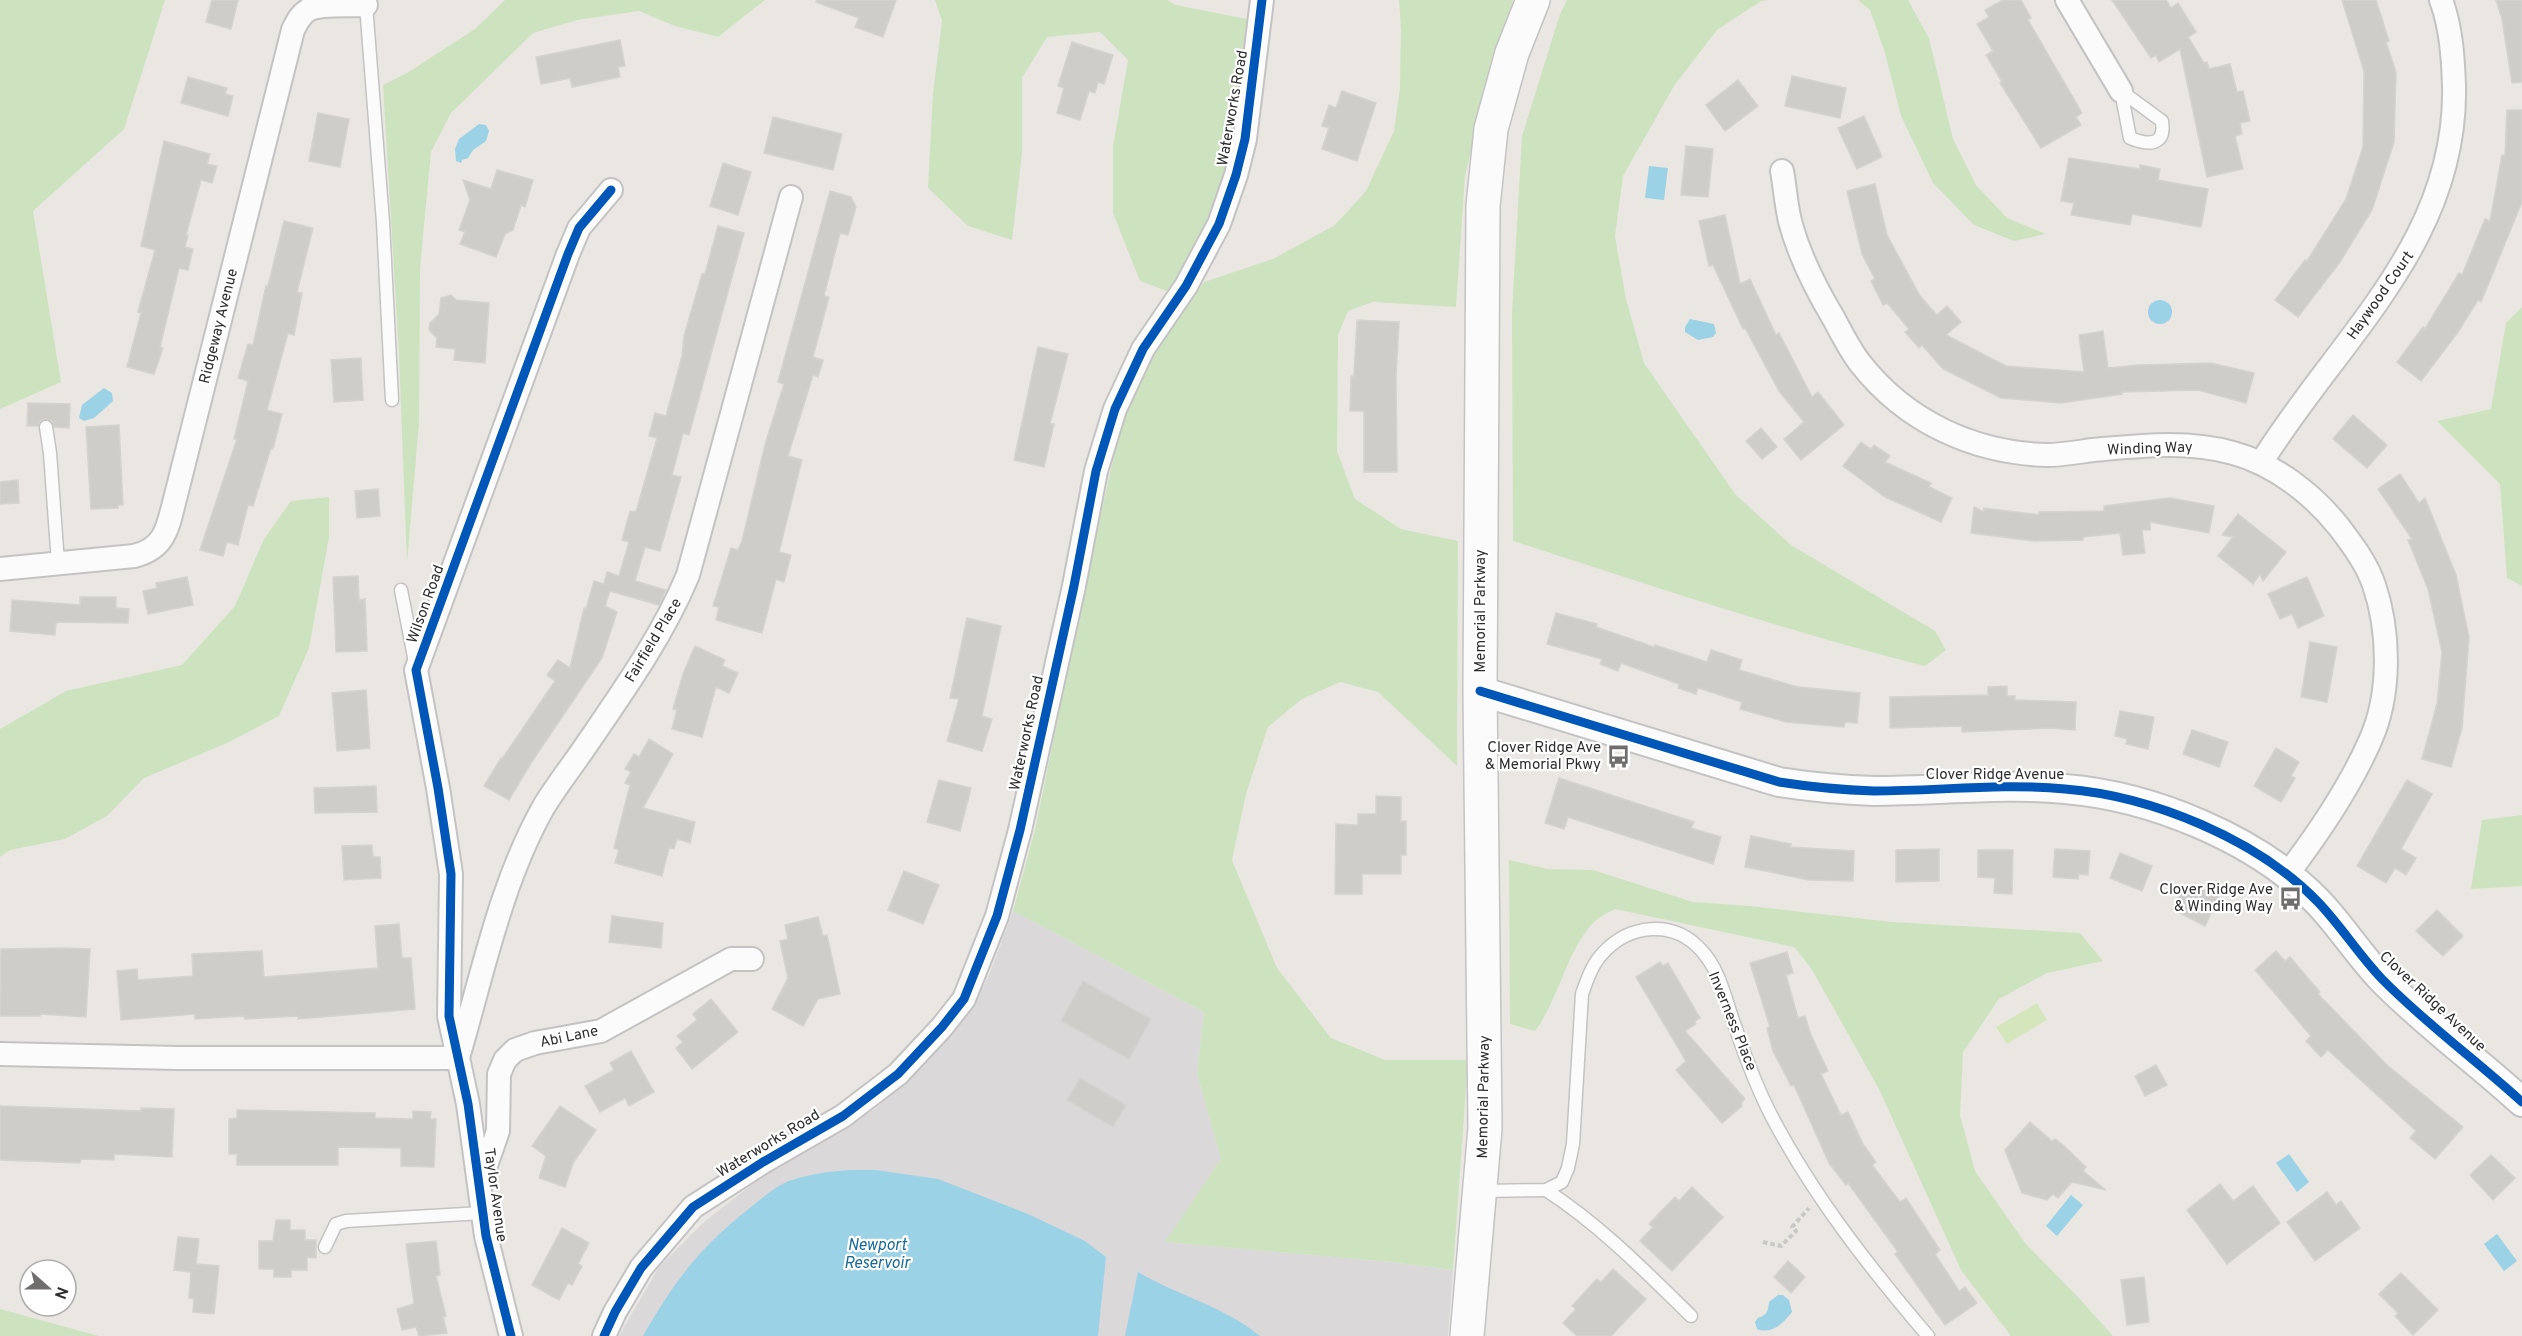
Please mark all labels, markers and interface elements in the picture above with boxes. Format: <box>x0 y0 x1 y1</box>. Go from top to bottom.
street label: Waterworks Road <box>1214 49 1253 168</box>
street label: Haywood Court <box>2344 248 2419 344</box>
street label: Ridgeway Avenue <box>196 267 243 386</box>
street label: Winding Way <box>2107 439 2193 460</box>
street label: Memorial Parkway <box>1472 549 1491 673</box>
street label: Wilson Road <box>403 563 449 646</box>
street label: Fairfield Place <box>622 595 687 686</box>
street label: Waterworks Road <box>1006 674 1049 793</box>
place label: Clover Ridge Ave & Memorial Pkwy <box>1485 739 1601 775</box>
bus stop icon: Clover Ridge Ave & Memorial Pkwy <box>1606 743 1632 769</box>
street label: Clover Ridge Avenue <box>1926 766 2064 785</box>
place label: Clover Ridge Ave & Winding Way <box>2159 881 2273 917</box>
bus stop icon: Clover Ridge Ave & Winding Way <box>2278 885 2304 911</box>
street label: Clover Ridge Avenue <box>2375 948 2489 1056</box>
street label: Inverness Place <box>1703 969 1760 1074</box>
street label: Abi Lane <box>538 1022 600 1053</box>
street label: Memorial Parkway <box>1474 1035 1495 1159</box>
street label: Waterworks Road <box>714 1106 824 1183</box>
street label: Taylor Avenue <box>479 1147 511 1243</box>
water label: Newport Reservoir <box>844 1236 912 1274</box>
north arrow <box>18 1258 78 1318</box>
text: N <box>49 1284 72 1302</box>

